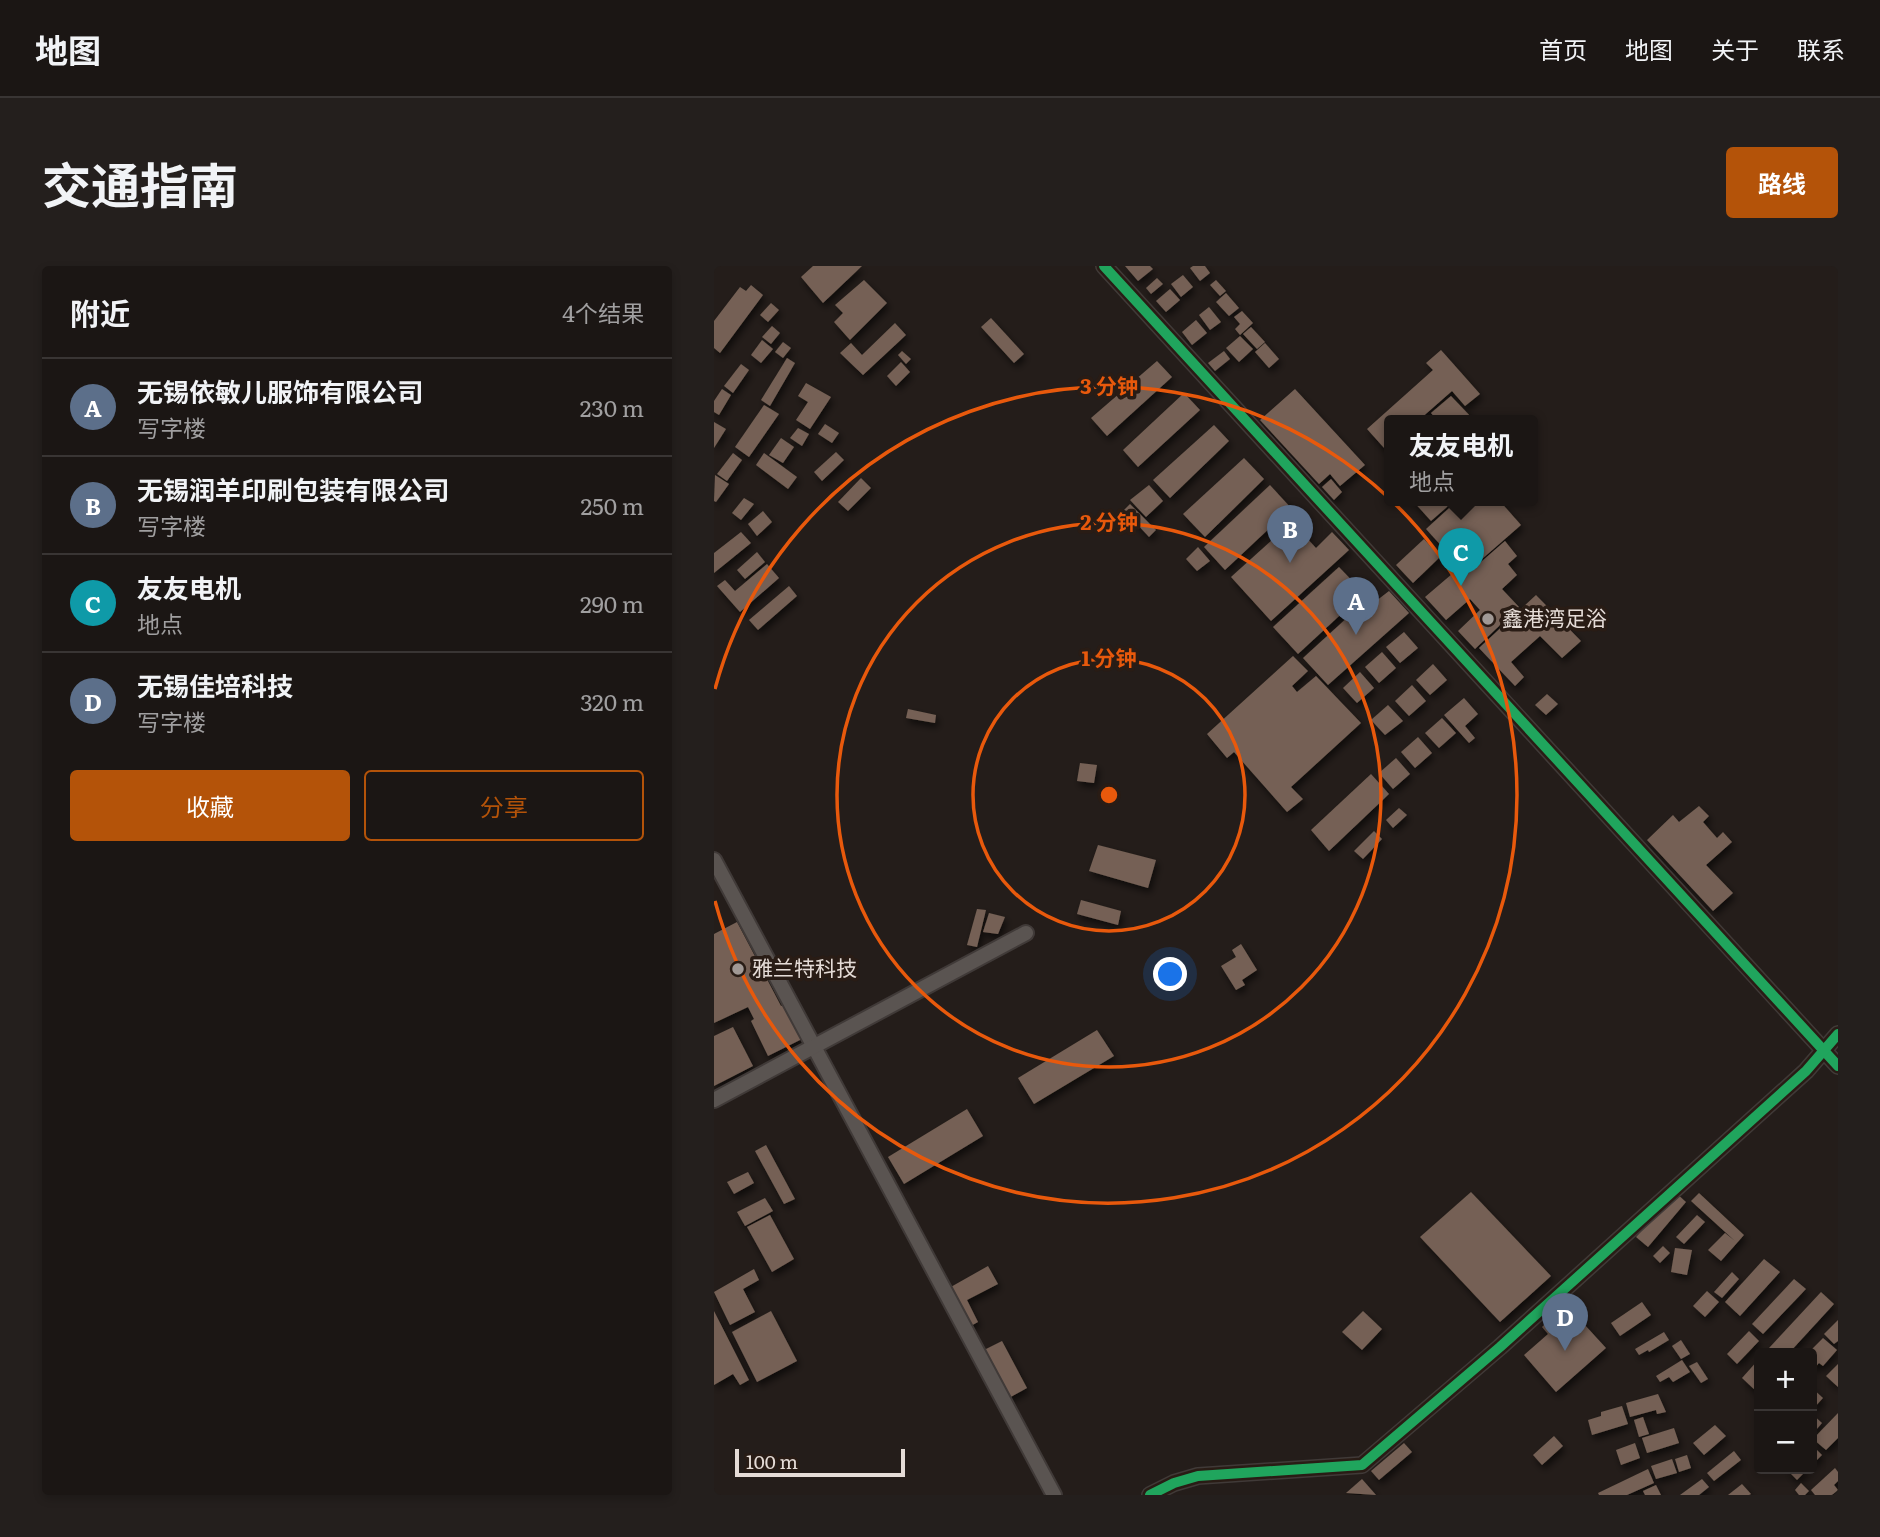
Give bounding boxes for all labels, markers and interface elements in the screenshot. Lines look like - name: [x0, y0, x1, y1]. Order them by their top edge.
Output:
- text: 地图: [35, 24, 101, 73]
- text: 首页: [1539, 31, 1587, 66]
- text: 地图: [1625, 31, 1673, 66]
- text: 关于: [1711, 31, 1759, 66]
- text: 联系: [1797, 31, 1845, 66]
- text: 交通指南: [42, 146, 238, 219]
- button: 路线: [1726, 147, 1838, 218]
- text: 附近: [70, 290, 130, 334]
- text: 4个结果: [562, 295, 644, 329]
- text: 3 分钟: [1080, 369, 1138, 400]
- text: 无锡依敏儿服饰有限公司: [137, 371, 423, 410]
- text: A: [84, 390, 102, 424]
- text: 230 m: [580, 390, 644, 424]
- text: 写字楼: [137, 410, 206, 444]
- popup: [1384, 415, 1538, 506]
- text: 友友电机: [1409, 424, 1513, 463]
- text: 地点: [1409, 463, 1455, 497]
- text: 无锡润羊印刷包装有限公司: [137, 469, 449, 508]
- text: B: [85, 488, 101, 522]
- text: 250 m: [580, 488, 644, 522]
- text: 2 分钟: [1080, 505, 1138, 536]
- pin: B: [1267, 505, 1313, 563]
- text: 写字楼: [137, 508, 206, 542]
- pin: C: [1438, 528, 1484, 586]
- text: 友友电机: [137, 567, 241, 606]
- pin: A: [1333, 577, 1379, 635]
- text: C: [85, 586, 101, 620]
- text: 290 m: [580, 586, 644, 620]
- place label: 鑫港湾足浴: [1502, 601, 1607, 632]
- text: 地点: [137, 606, 183, 640]
- marker: 鑫港湾足浴: [1480, 611, 1496, 627]
- text: 1 分钟: [1082, 641, 1136, 672]
- text: 无锡佳培科技: [137, 665, 293, 704]
- text: D: [84, 684, 102, 718]
- text: 320 m: [580, 684, 644, 718]
- text: 写字楼: [137, 704, 206, 738]
- button: 收藏: [70, 770, 350, 841]
- button: 分享: [364, 770, 644, 841]
- centre of rings: [1097, 783, 1121, 807]
- place label: 雅兰特科技: [752, 951, 857, 982]
- your location: [1153, 957, 1187, 991]
- marker: 雅兰特科技: [730, 961, 746, 977]
- pin: D: [1542, 1293, 1588, 1351]
- map controls: [1754, 1348, 1817, 1474]
- button: +: [1754, 1348, 1817, 1411]
- button: −: [1754, 1411, 1817, 1474]
- scale bar: [735, 1446, 905, 1478]
- text: 100 m: [746, 1447, 798, 1475]

